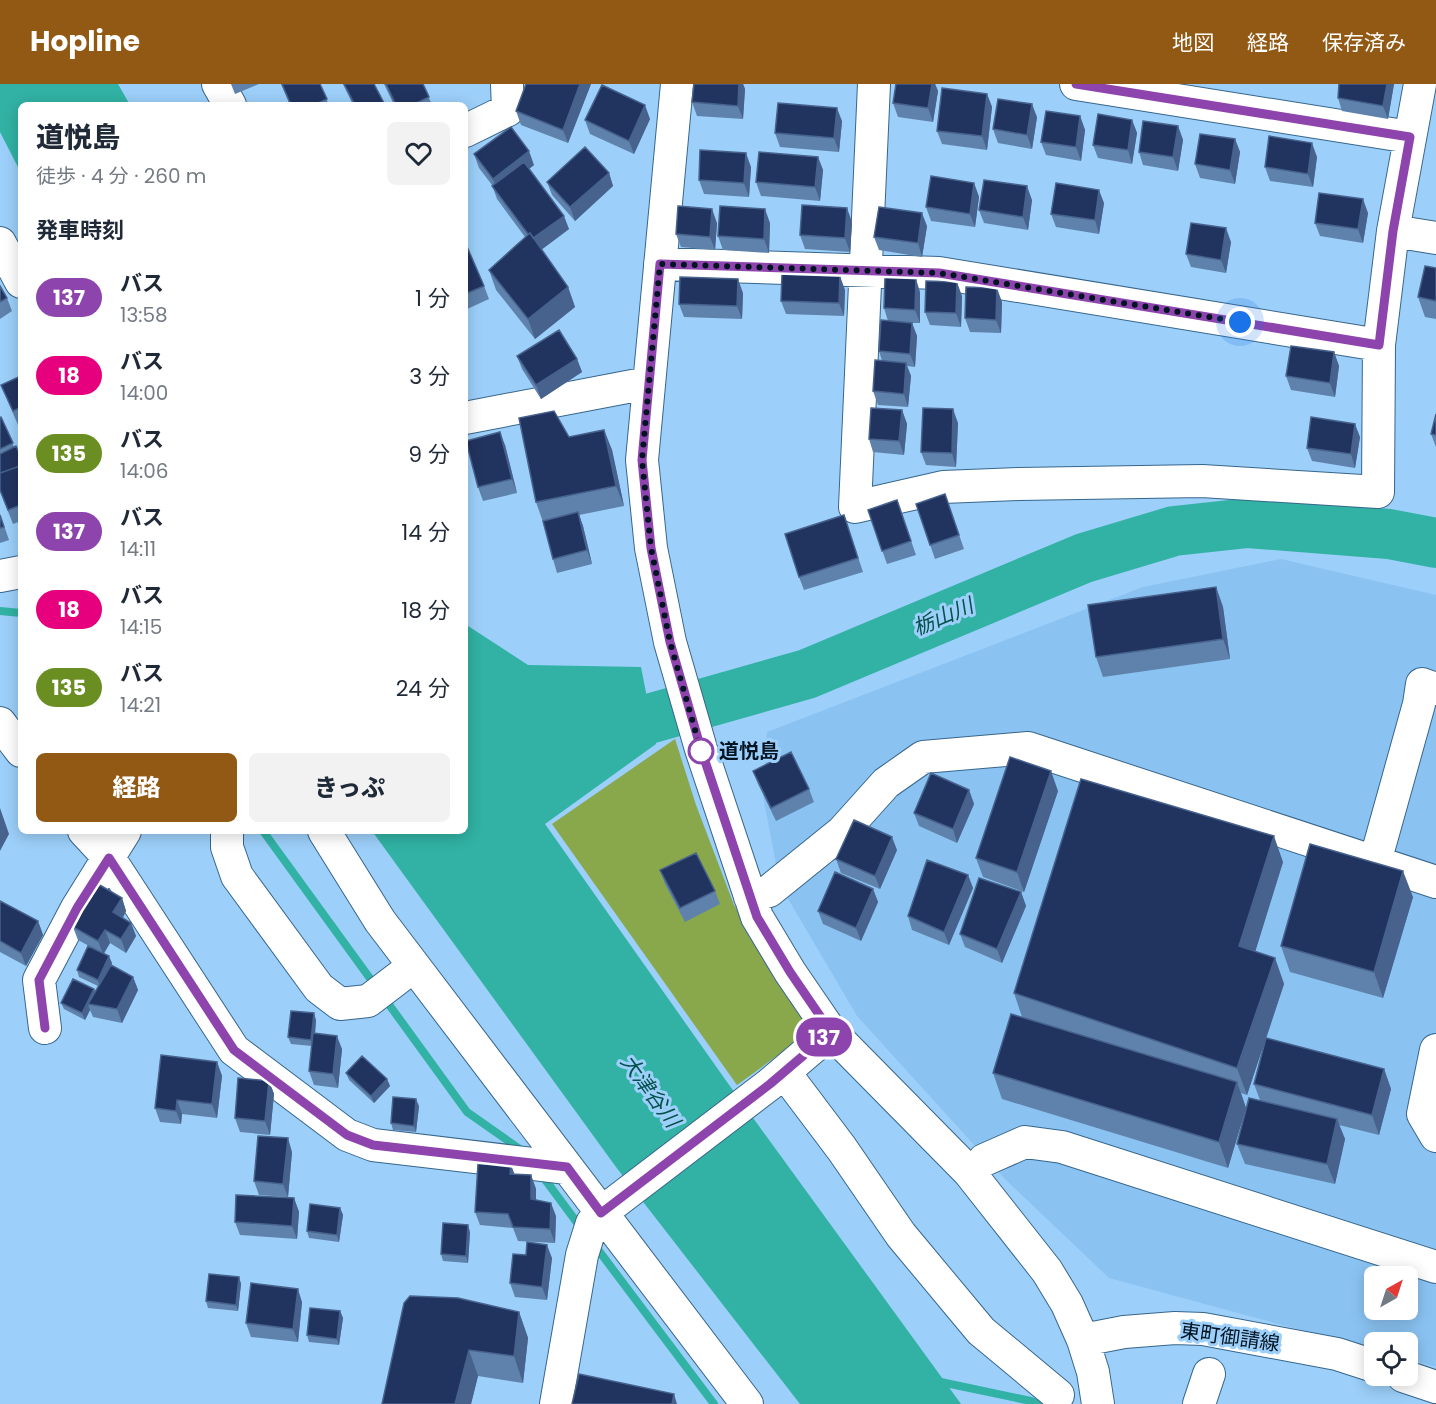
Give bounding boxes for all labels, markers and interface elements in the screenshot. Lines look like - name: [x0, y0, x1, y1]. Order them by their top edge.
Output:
- text: Hopline: [30, 22, 140, 61]
- text: 地図: [1172, 28, 1214, 57]
- text: 経路: [1247, 28, 1289, 57]
- text: 保存済み: [1322, 28, 1406, 57]
- text: 道悦島: [36, 118, 120, 157]
- button: heart: [387, 122, 450, 185]
- text: 徒歩 · 4 分 · 260 m: [36, 162, 206, 190]
- text: 発車時刻: [36, 215, 124, 246]
- text: バス: [120, 268, 164, 299]
- text: 137: [53, 283, 85, 312]
- text: 1 分: [415, 283, 450, 314]
- text: 13:58: [120, 301, 168, 329]
- your location: [1225, 307, 1255, 337]
- text: バス: [120, 346, 164, 377]
- text: 18: [58, 361, 80, 390]
- text: 3 分: [409, 361, 450, 392]
- text: 14:00: [120, 379, 168, 407]
- text: バス: [120, 424, 164, 455]
- text: 135: [52, 439, 86, 468]
- text: 9 分: [408, 439, 450, 470]
- text: 14:06: [120, 457, 169, 485]
- text: バス: [120, 502, 164, 533]
- text: 137: [53, 517, 85, 546]
- text: 14 分: [401, 517, 450, 548]
- text: 14:11: [120, 535, 156, 563]
- text: バス: [120, 580, 164, 611]
- water label: 栃山川: [908, 590, 979, 642]
- text: 18: [58, 595, 80, 624]
- text: 18 分: [401, 595, 450, 626]
- text: 14:15: [120, 613, 162, 641]
- text: バス: [120, 658, 164, 689]
- text: 135: [52, 673, 86, 702]
- text: 24 分: [396, 673, 450, 704]
- text: 14:21: [120, 691, 161, 719]
- place label: 道悦島: [719, 737, 779, 765]
- marker: 道悦島: [688, 738, 714, 764]
- button: 経路: [36, 753, 237, 822]
- button: きっぷ: [249, 753, 450, 822]
- line badge: 137: [790, 1018, 858, 1056]
- text: 137: [808, 1023, 840, 1052]
- water label: 大津谷川: [614, 1048, 688, 1135]
- north arrow: [1364, 1266, 1418, 1320]
- map controls: [1364, 1266, 1418, 1386]
- street label: 東町御請線: [1179, 1316, 1281, 1358]
- button: locate: [1364, 1332, 1418, 1386]

